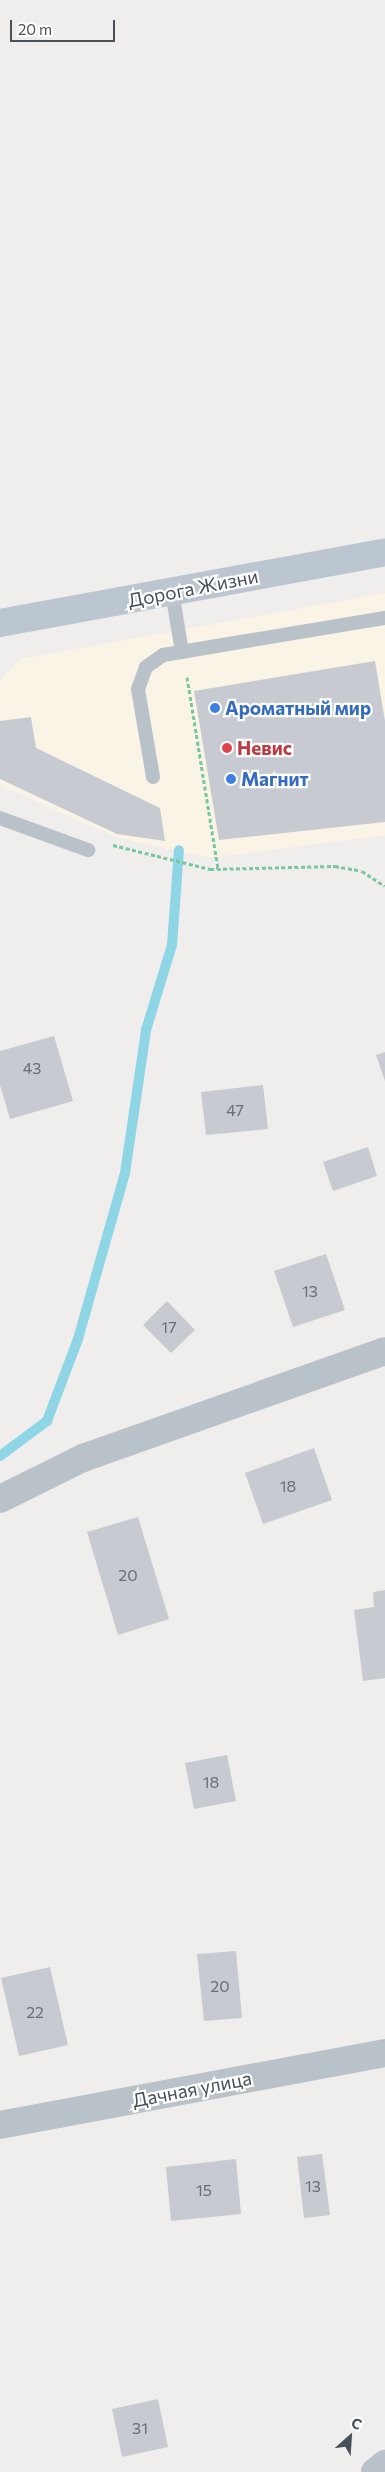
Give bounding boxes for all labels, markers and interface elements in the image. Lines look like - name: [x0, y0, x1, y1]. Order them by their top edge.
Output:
- scale bar: [12, 10, 118, 42]
- text: 20 m: [18, 20, 52, 38]
- street label: Дорога Жизни: [126, 564, 260, 612]
- place label: Ароматный мир: [225, 697, 371, 719]
- marker: Ароматный мир: [209, 702, 221, 714]
- place label: Невис: [237, 737, 292, 759]
- marker: Невис: [221, 742, 233, 754]
- place label: Магнит: [241, 768, 309, 790]
- marker: Магнит: [225, 773, 237, 785]
- house number: 43: [23, 1058, 41, 1078]
- house number: 47: [226, 1100, 244, 1120]
- house number: 13: [302, 1281, 318, 1301]
- house number: 17: [161, 1317, 177, 1337]
- house number: 18: [280, 1476, 296, 1496]
- house number: 20: [118, 1565, 138, 1585]
- house number: 18: [203, 1772, 219, 1792]
- house number: 20: [210, 1976, 230, 1996]
- house number: 22: [26, 2002, 44, 2022]
- street label: Дачная улица: [130, 2066, 254, 2112]
- house number: 13: [305, 2176, 321, 2196]
- house number: 15: [196, 2180, 212, 2200]
- north arrow: [325, 2412, 375, 2462]
- text: С: [349, 2413, 365, 2433]
- house number: 31: [132, 2418, 148, 2438]

